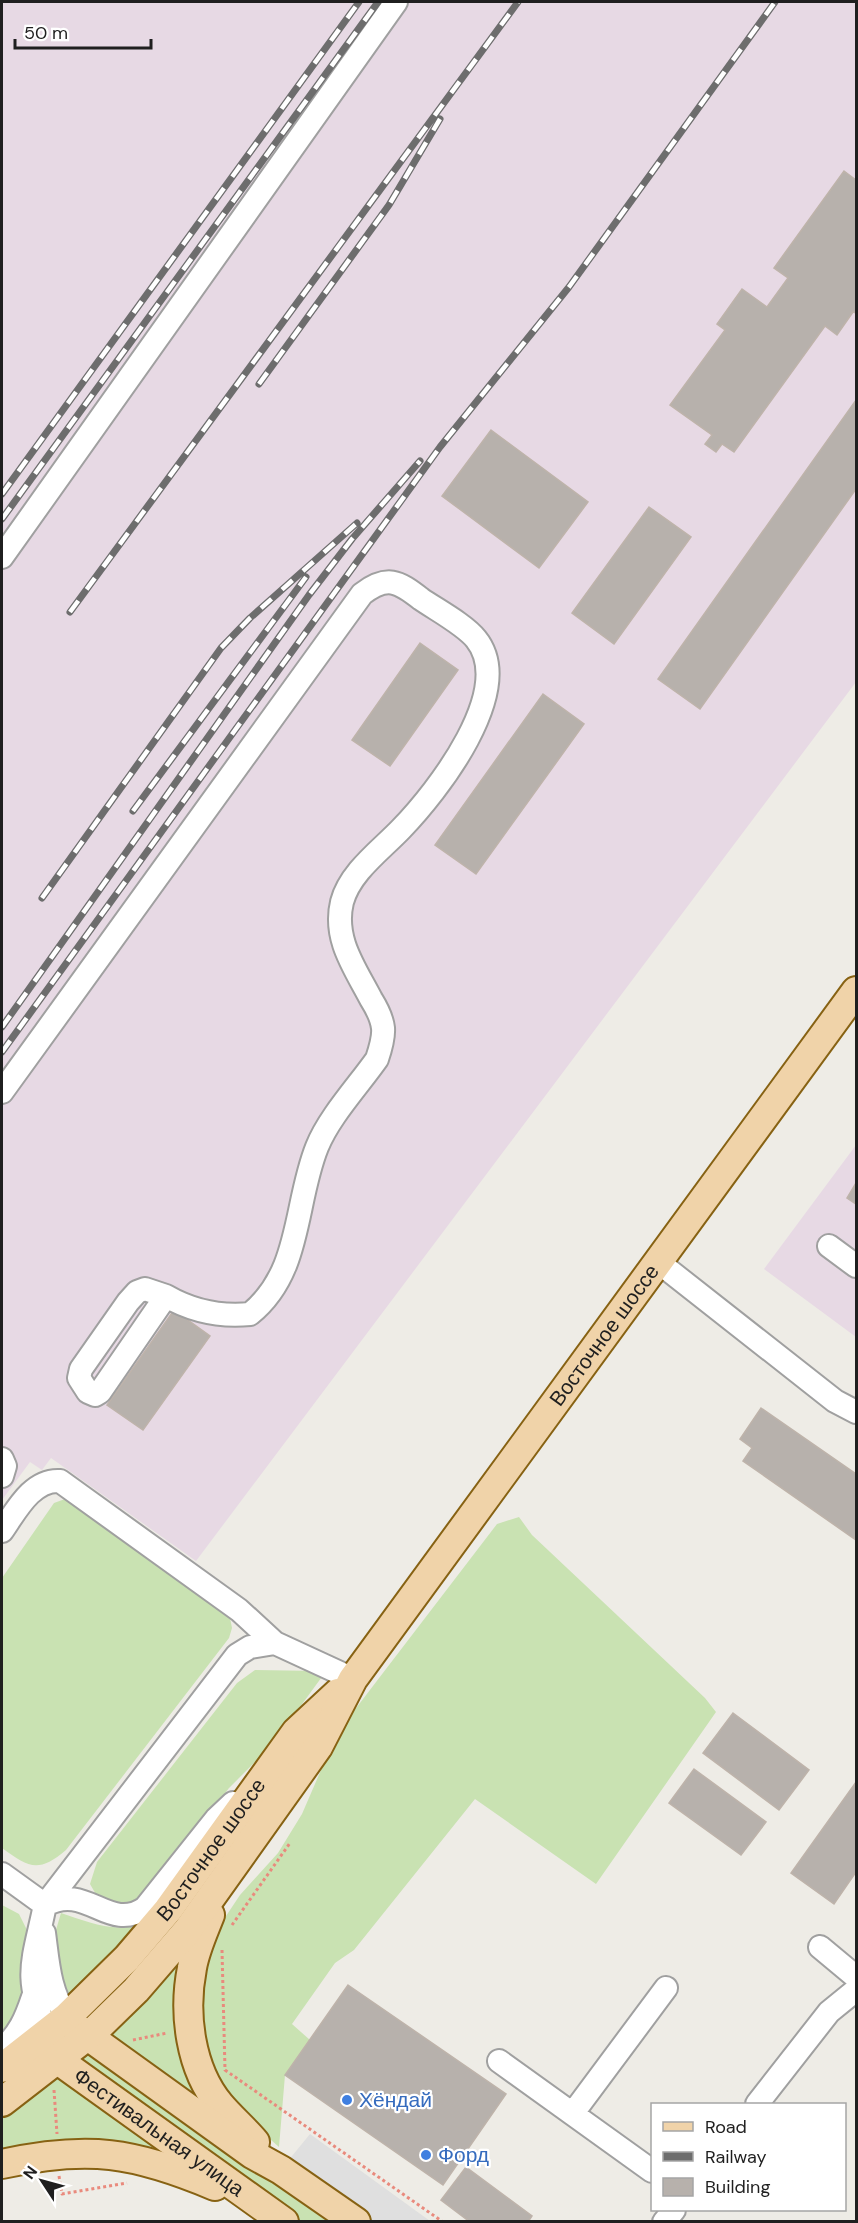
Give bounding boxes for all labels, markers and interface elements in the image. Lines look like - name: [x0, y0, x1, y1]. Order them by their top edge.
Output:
- scale bar: [15, 12, 152, 50]
- text: 50 m: [24, 21, 68, 45]
- street label: Восточное шоссе: [543, 1259, 666, 1412]
- street label: Восточное шоссе: [150, 1773, 272, 1927]
- street label: Фестивальная улица: [68, 2062, 250, 2203]
- place label: Хёндай: [359, 2086, 432, 2114]
- marker: Хёндай: [340, 2093, 354, 2107]
- legend: [651, 2103, 846, 2211]
- text: Road: [705, 2115, 747, 2139]
- place label: Форд: [438, 2141, 489, 2169]
- text: Railway: [705, 2145, 767, 2169]
- marker: Форд: [419, 2148, 433, 2162]
- north arrow: [12, 2151, 72, 2211]
- text: N: [18, 2162, 42, 2183]
- text: Building: [705, 2175, 770, 2199]

